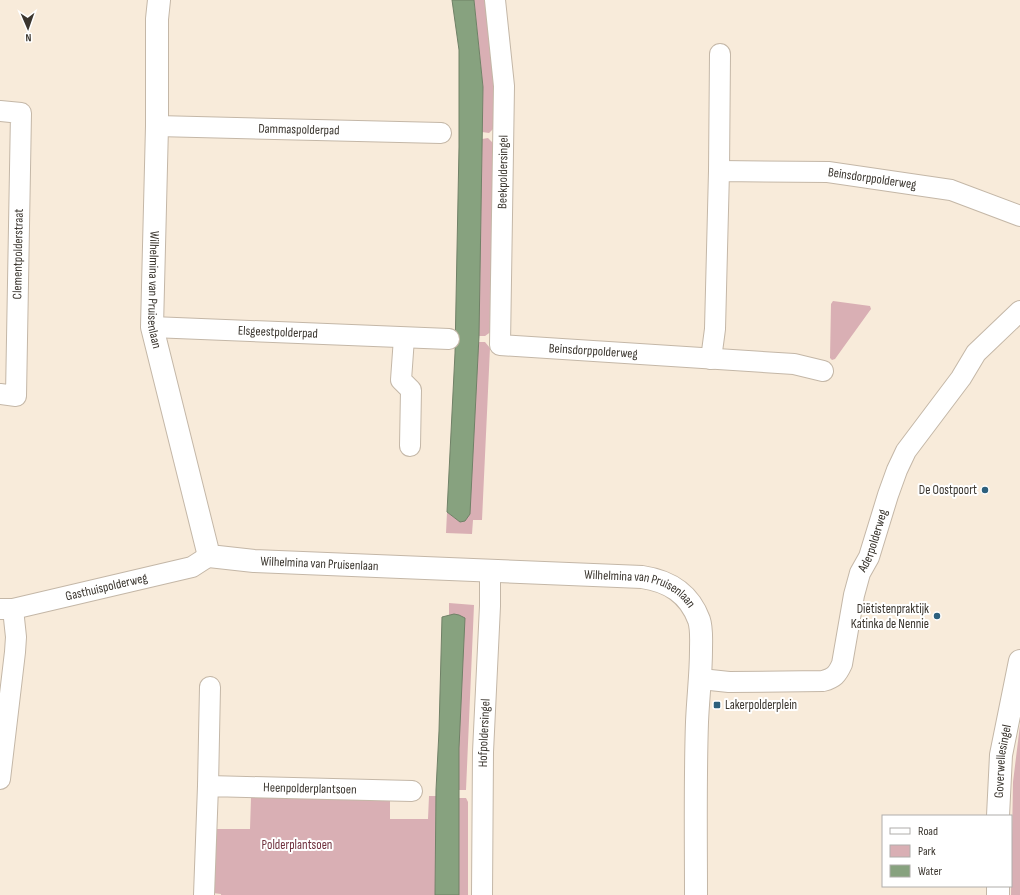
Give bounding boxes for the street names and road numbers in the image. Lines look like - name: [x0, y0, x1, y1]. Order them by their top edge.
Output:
- street label: Dammaspolderpad: [258, 121, 340, 138]
- street label: Beekpoldersingel: [494, 135, 512, 209]
- street label: Beinsdorppolderweg: [827, 164, 917, 193]
- street label: Clementpolderstraat: [9, 209, 27, 299]
- street label: Wilhelmina van Pruisenlaan: [144, 231, 165, 350]
- street label: Elsgeestpolderpad: [238, 322, 318, 342]
- street label: Beinsdorppolderweg: [548, 340, 638, 362]
- street label: Aderpolderweg: [854, 507, 891, 576]
- street label: Wilhelmina van Pruisenlaan: [260, 553, 379, 574]
- street label: Wilhelmina van Pruisenlaan: [584, 567, 699, 611]
- street label: Gasthuispolderweg: [64, 570, 149, 604]
- street label: Hofpoldersingel: [475, 698, 494, 767]
- street label: Goverwellesingel: [991, 723, 1015, 798]
- street label: Heenpolderplantsoen: [263, 779, 357, 798]

